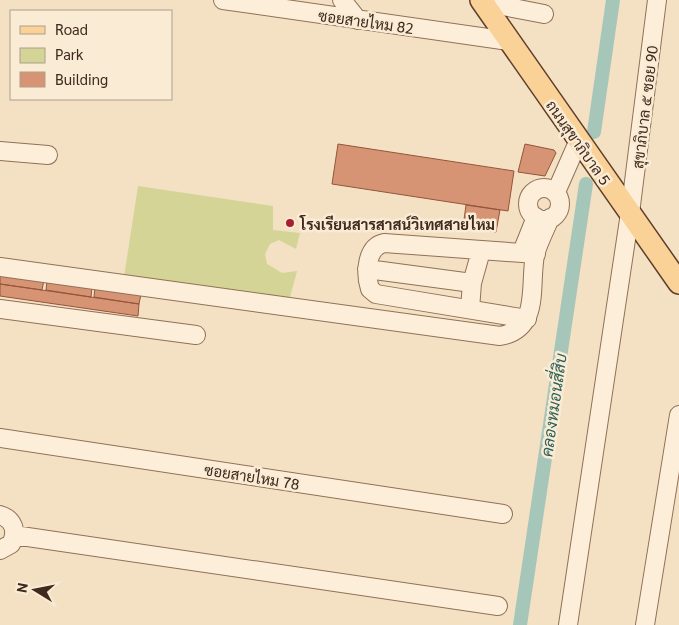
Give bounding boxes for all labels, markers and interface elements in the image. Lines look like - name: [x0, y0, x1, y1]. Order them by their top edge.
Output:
- street label: ซอยสายไหม 82: [317, 5, 415, 37]
- legend: [10, 10, 172, 100]
- text: Road: [55, 19, 88, 38]
- text: Park: [55, 44, 84, 63]
- street label: สุขาภิบาล ๕ ซอย 90: [627, 44, 664, 170]
- text: Building: [55, 69, 108, 88]
- street label: ถนนสุขาภิบาล 5: [540, 96, 615, 190]
- place label: โรงเรียนสารสาสน์วิเทศสายไหม: [299, 214, 495, 233]
- marker: โรงเรียนสารสาสน์วิเทศสายไหม: [284, 217, 296, 229]
- water label: คลองหมอนสี่สิบ: [532, 351, 571, 458]
- street label: ซอยสายไหม 78: [203, 459, 301, 493]
- north arrow: [10, 565, 60, 615]
- text: N: [11, 581, 31, 594]

